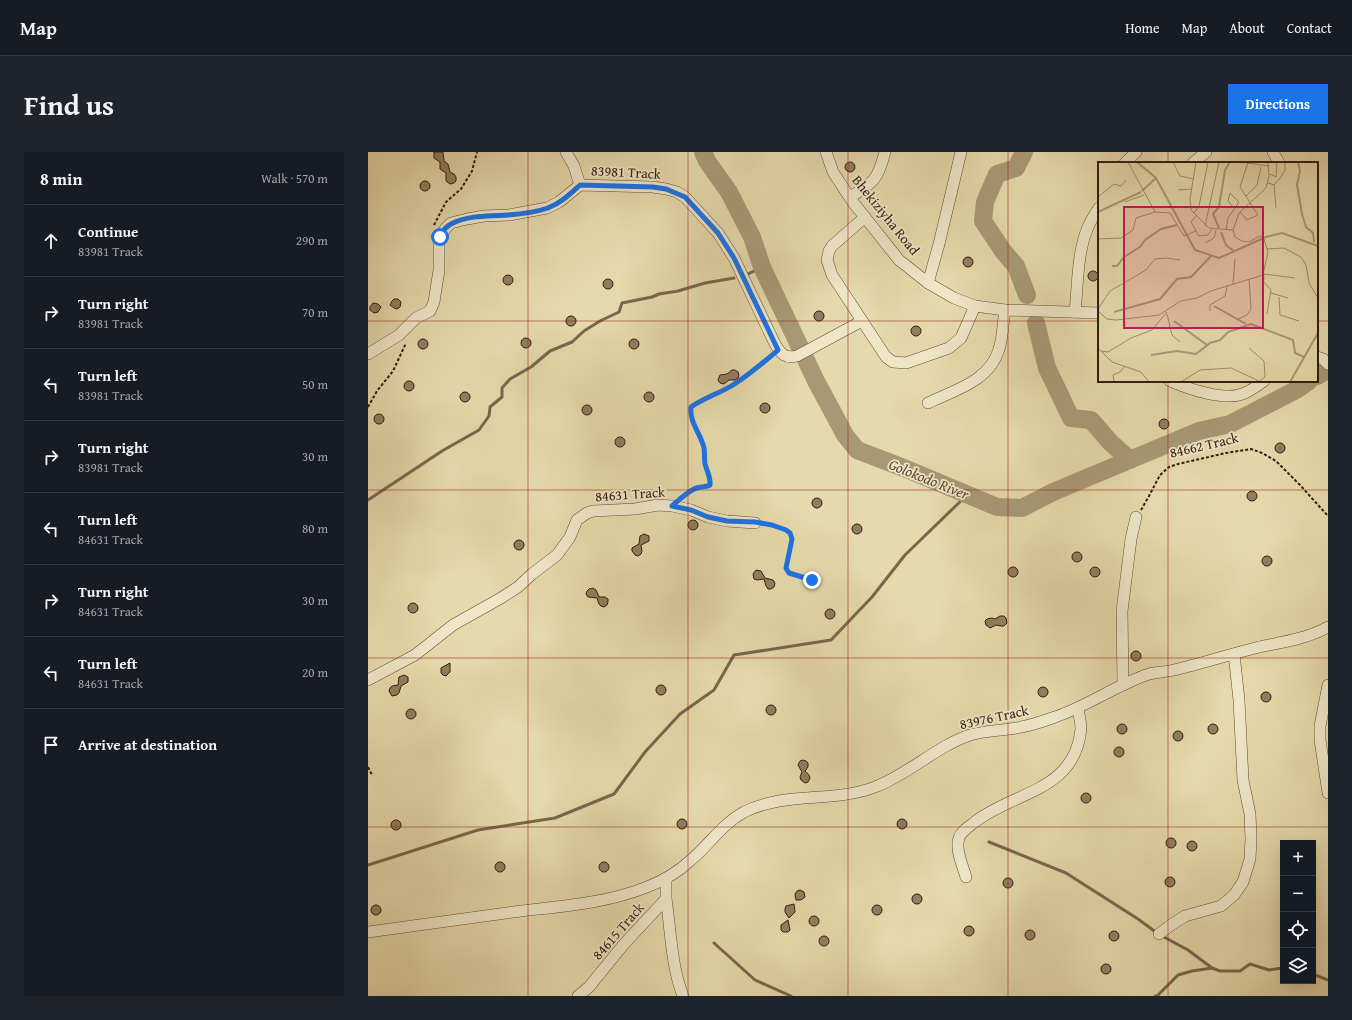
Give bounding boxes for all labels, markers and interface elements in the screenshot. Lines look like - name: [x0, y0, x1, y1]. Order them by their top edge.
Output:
- text: Map: [20, 14, 57, 42]
- text: Home: [1125, 18, 1160, 38]
- text: Map: [1182, 18, 1207, 38]
- text: About: [1229, 18, 1265, 38]
- text: Contact: [1287, 18, 1332, 38]
- text: Find us: [24, 84, 114, 125]
- button: Directions: [1228, 84, 1328, 124]
- street label: 83981 Track: [591, 160, 662, 184]
- inset map: [1098, 162, 1318, 382]
- text: 8 min: [40, 166, 82, 191]
- text: Walk · 570 m: [261, 169, 328, 188]
- street label: Bhekiziyha Road: [848, 171, 925, 260]
- text: Continue: [78, 221, 139, 242]
- route start: [431, 228, 449, 246]
- icon: ahead: [40, 230, 62, 252]
- text: 290 m: [296, 231, 328, 250]
- text: 83981 Track: [78, 242, 143, 261]
- text: Turn right: [78, 293, 149, 314]
- icon: right: [40, 302, 62, 324]
- text: 70 m: [302, 303, 328, 322]
- text: 83981 Track: [78, 314, 143, 333]
- text: Turn left: [78, 365, 137, 386]
- icon: left: [40, 374, 62, 396]
- text: 50 m: [302, 375, 328, 394]
- text: 83981 Track: [78, 386, 143, 405]
- street label: 84662 Track: [1168, 427, 1241, 463]
- text: Turn right: [78, 437, 149, 458]
- icon: right: [40, 446, 62, 468]
- text: 30 m: [302, 447, 328, 466]
- water label: Golokodo River: [886, 453, 973, 505]
- text: 83981 Track: [78, 458, 143, 477]
- street label: 84631 Track: [594, 482, 666, 506]
- text: Turn left: [78, 509, 137, 530]
- icon: left: [40, 518, 62, 540]
- text: 80 m: [302, 519, 328, 538]
- text: 84631 Track: [78, 530, 143, 549]
- route end: [803, 571, 821, 589]
- text: Turn right: [78, 581, 149, 602]
- icon: right: [40, 590, 62, 612]
- text: 30 m: [302, 591, 328, 610]
- text: 84631 Track: [78, 602, 143, 621]
- text: Turn left: [78, 653, 137, 674]
- icon: left: [40, 662, 62, 684]
- text: 20 m: [302, 663, 328, 682]
- text: 84631 Track: [78, 674, 143, 693]
- street label: 83976 Track: [958, 700, 1031, 734]
- icon: arrive: [40, 734, 62, 756]
- text: Arrive at destination: [78, 734, 217, 755]
- map controls: [1280, 840, 1316, 984]
- button: +: [1280, 840, 1316, 876]
- button: −: [1280, 876, 1316, 912]
- street label: 84615 Track: [587, 897, 649, 964]
- button: locate: [1280, 912, 1316, 948]
- button: layers: [1280, 948, 1316, 984]

